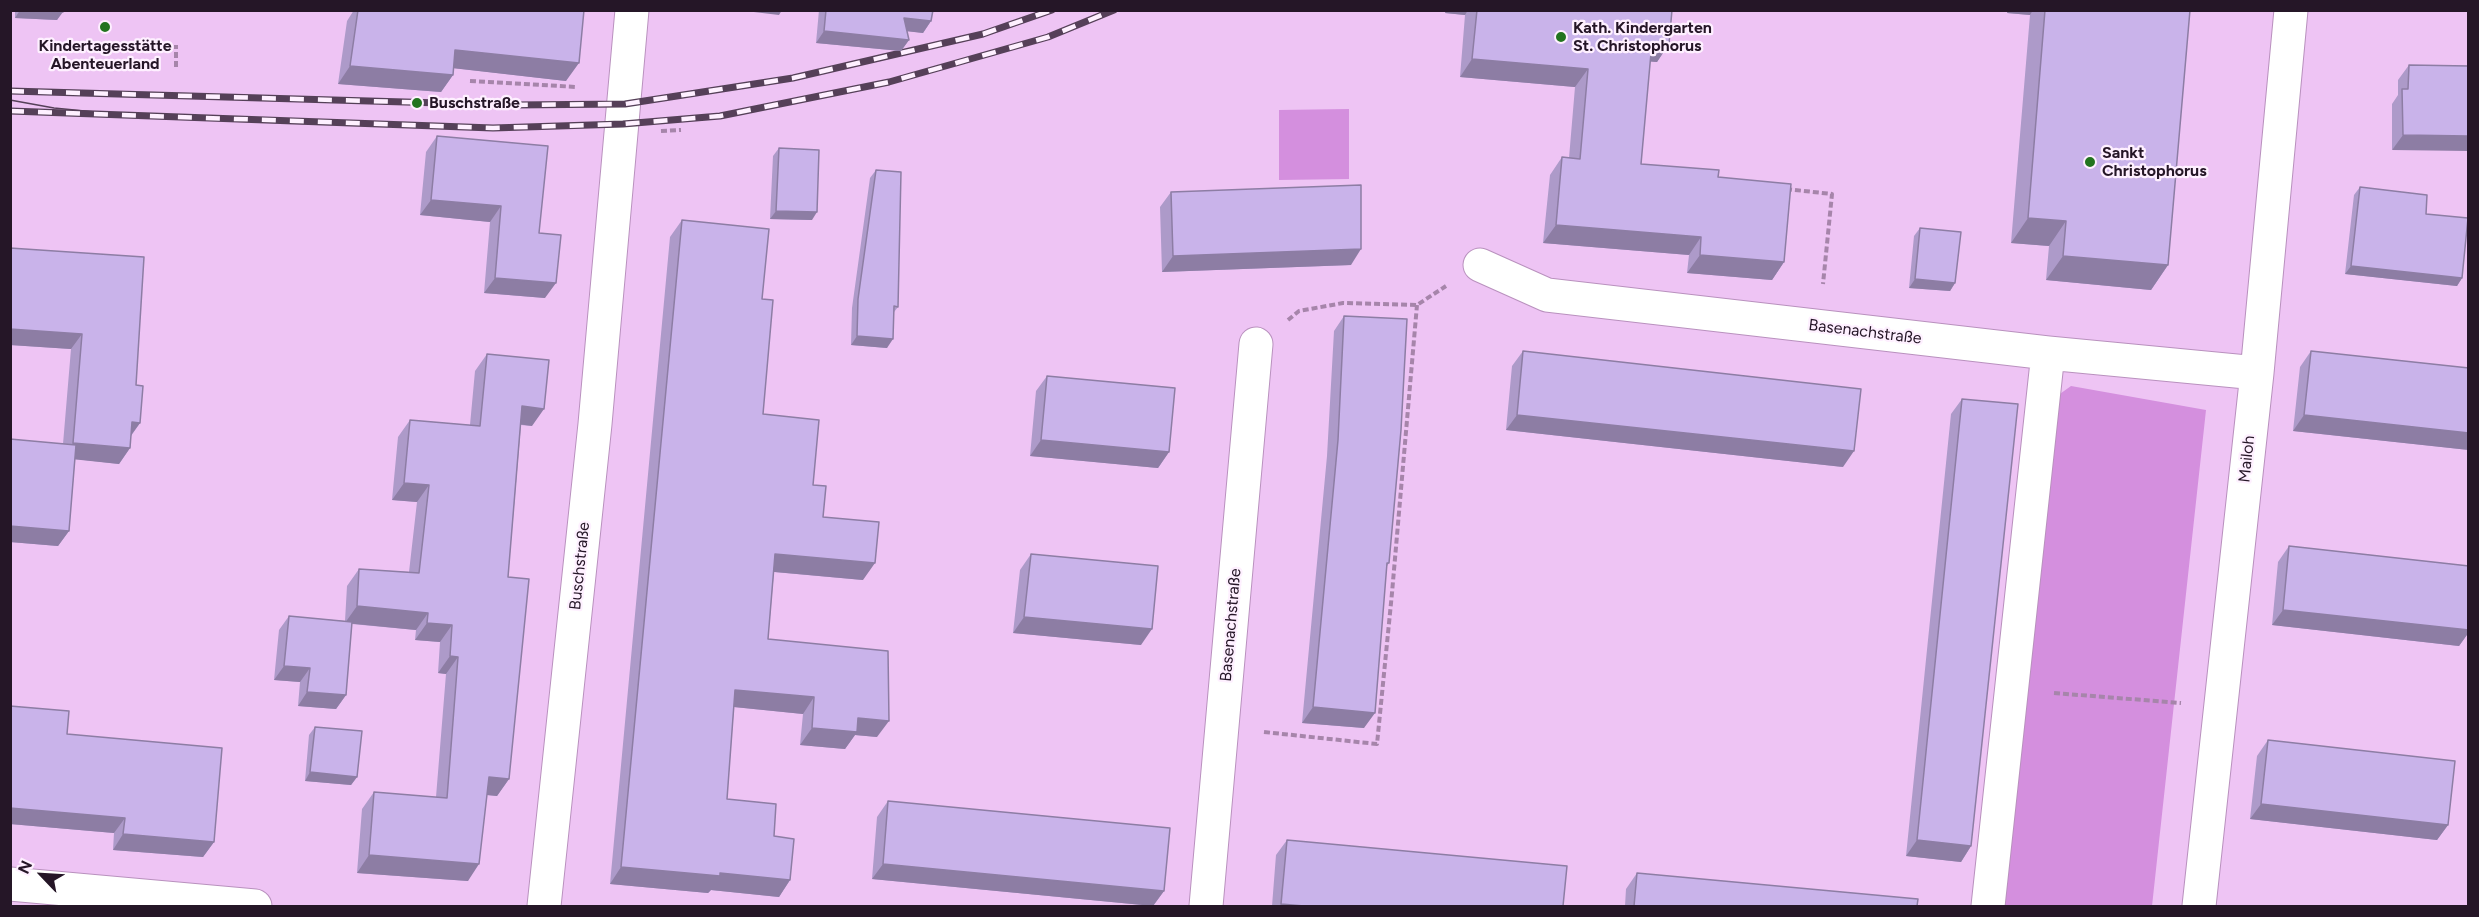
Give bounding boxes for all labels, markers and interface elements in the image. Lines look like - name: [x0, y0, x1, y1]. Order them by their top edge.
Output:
- place label: Kath. Kindergarten St. Christophorus: [1573, 18, 1712, 56]
- marker: Kindertagesstätte Abenteuerland: [98, 20, 112, 34]
- marker: Kath. Kindergarten St. Christophorus: [1554, 30, 1568, 44]
- place label: Kindertagesstätte Abenteuerland: [38, 36, 172, 74]
- place label: Buschstraße: [429, 93, 520, 113]
- marker: Buschstraße: [410, 96, 424, 110]
- place label: Sankt Christophorus: [2102, 143, 2207, 181]
- marker: Sankt Christophorus: [2083, 155, 2097, 169]
- street label: Basenachstraße: [1807, 316, 1923, 348]
- street label: Mailoh: [2235, 435, 2259, 483]
- street label: Buschstraße: [566, 521, 594, 611]
- street label: Basenachstraße: [1216, 568, 1246, 682]
- north arrow: [12, 845, 72, 905]
- text: N: [14, 858, 36, 877]

